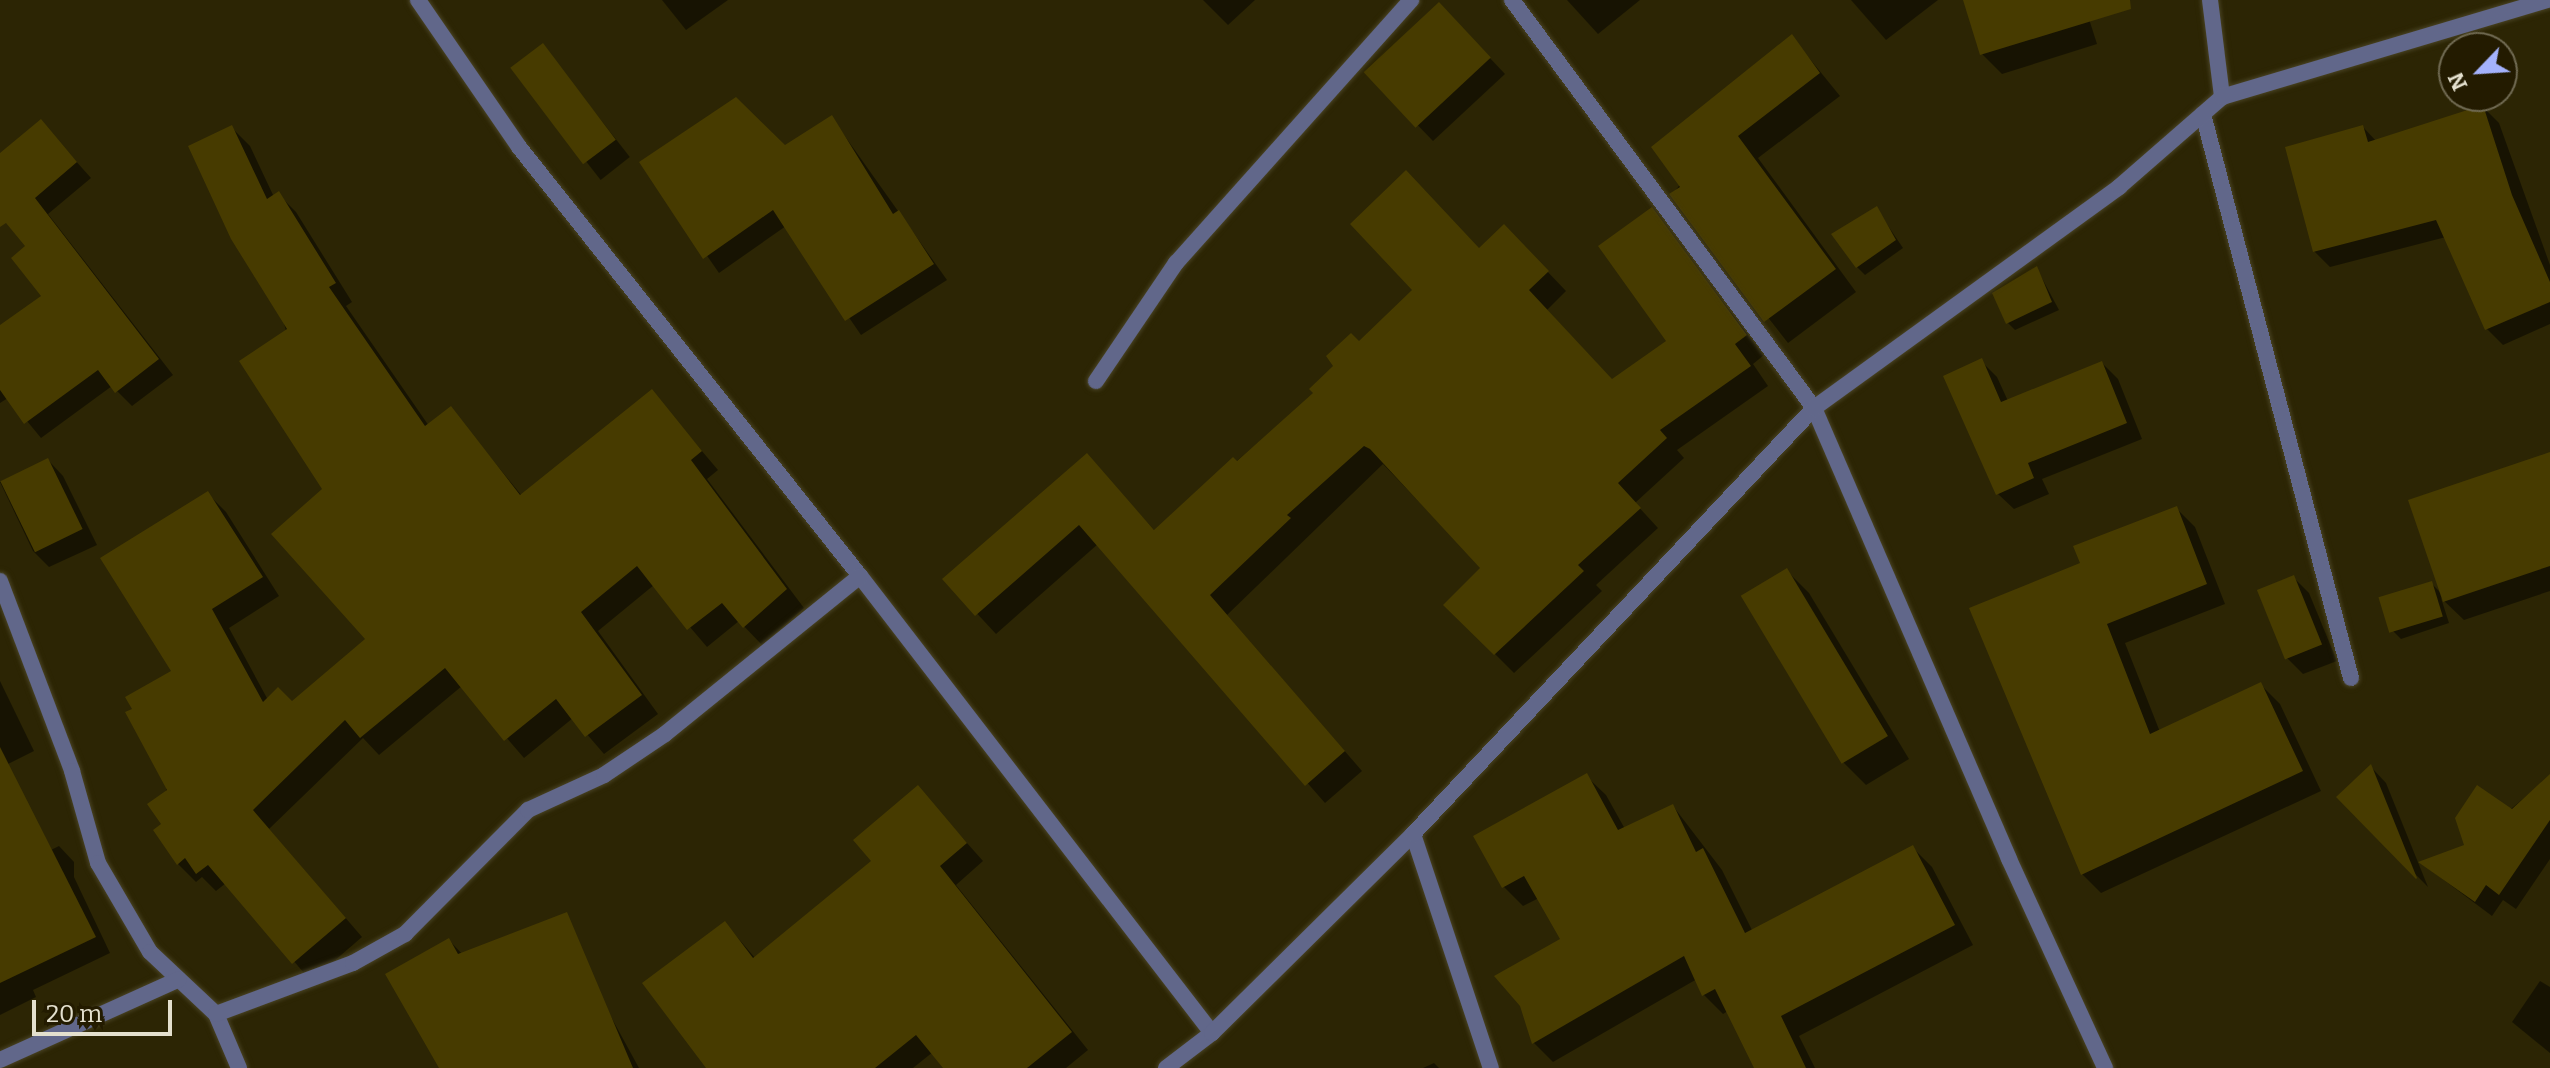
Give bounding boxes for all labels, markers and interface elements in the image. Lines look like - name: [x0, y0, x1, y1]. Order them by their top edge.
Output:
- north arrow: [2438, 32, 2518, 112]
- text: N: [2442, 68, 2473, 95]
- scale bar: [36, 984, 176, 1034]
- text: 20 m: [46, 1000, 102, 1028]

